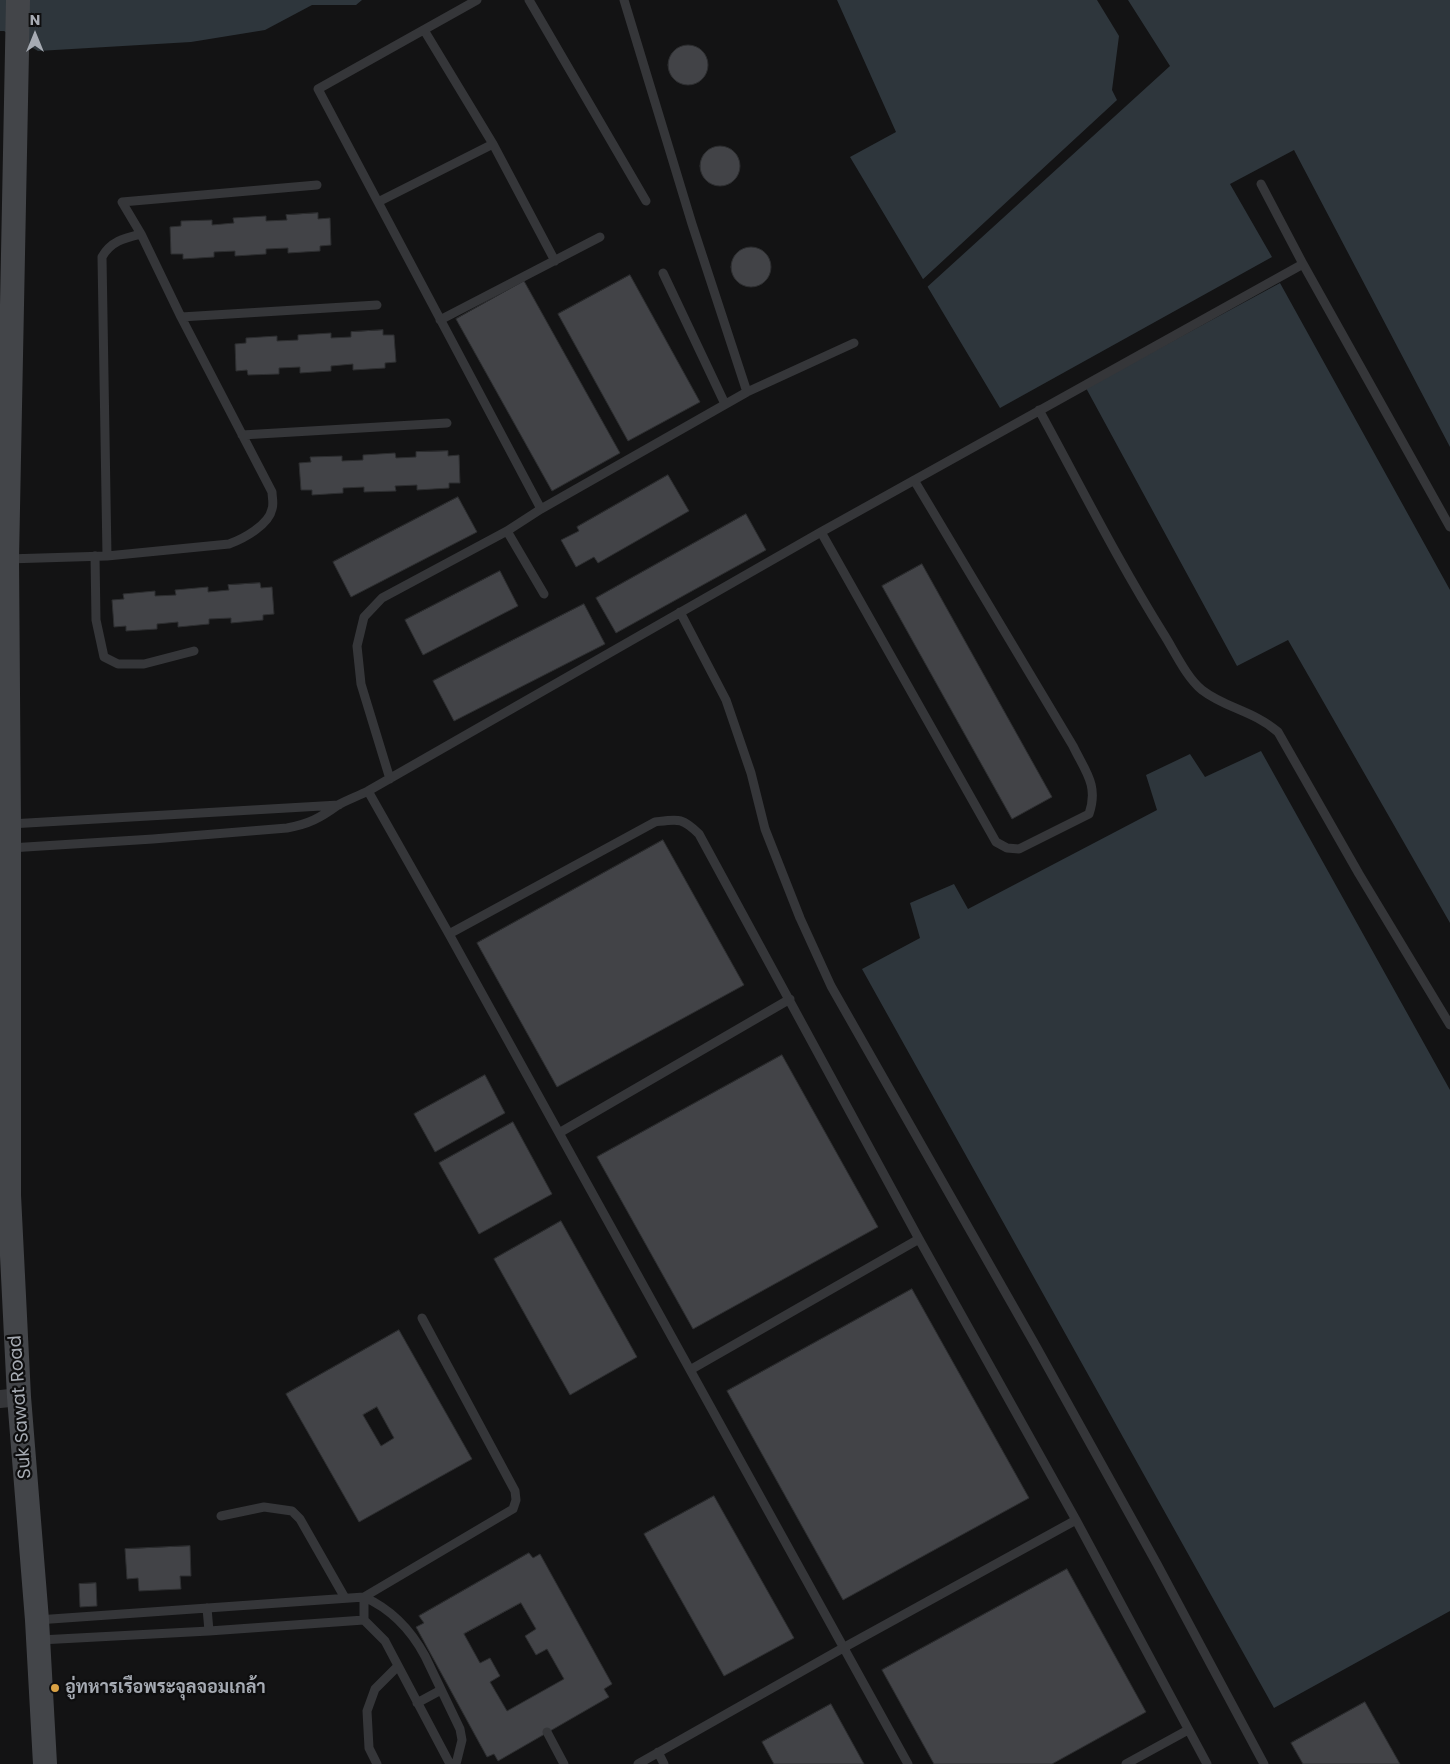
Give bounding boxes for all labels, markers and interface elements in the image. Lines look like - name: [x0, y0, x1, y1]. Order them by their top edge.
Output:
- north arrow: [10, 10, 60, 60]
- text: N: [30, 10, 40, 30]
- street label: Suk Sawat Road: [5, 1334, 37, 1480]
- place label: อู่ทหารเรือพระจุลจอมเกล้า: [65, 1677, 266, 1699]
- marker: อู่ทหารเรือพระจุลจอมเกล้า: [49, 1682, 61, 1694]

